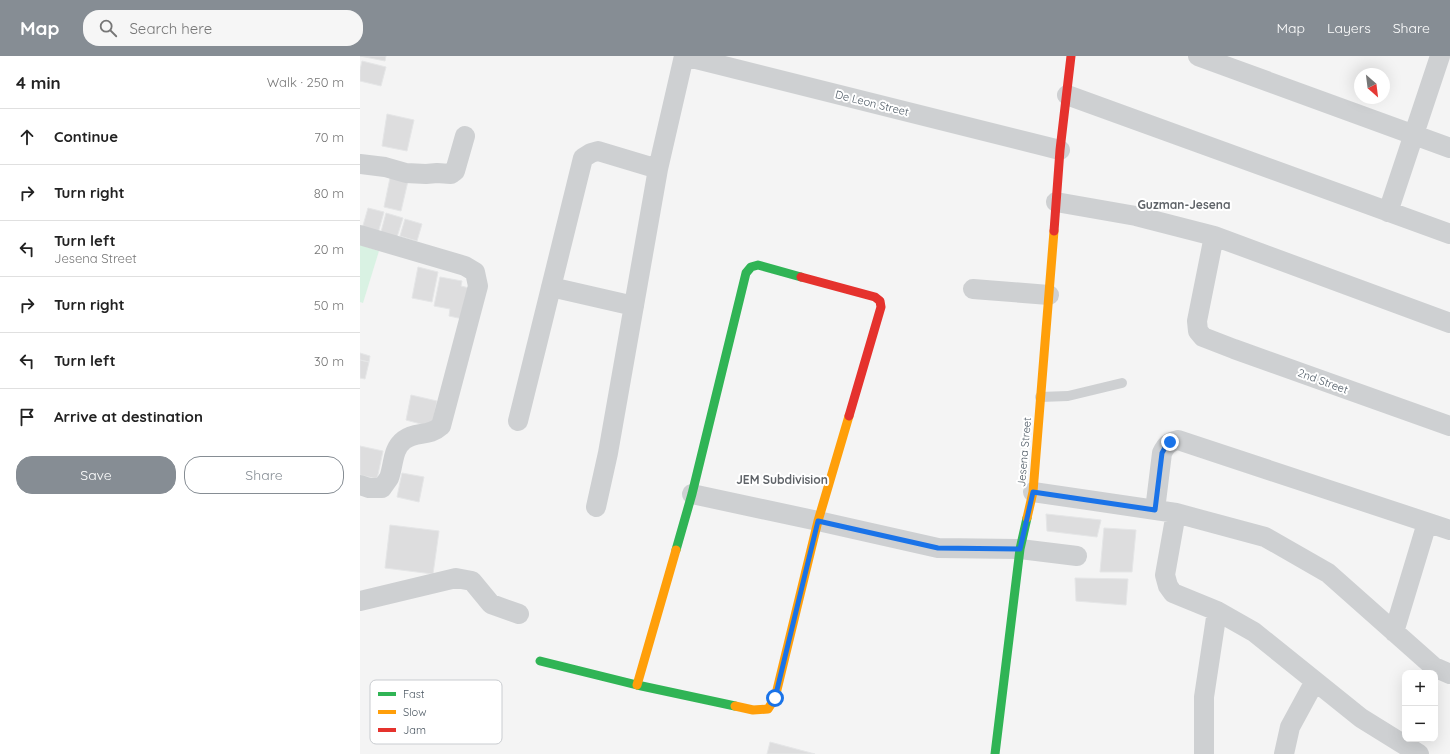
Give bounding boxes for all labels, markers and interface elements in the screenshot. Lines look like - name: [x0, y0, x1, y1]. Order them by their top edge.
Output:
- search box: [83, 10, 363, 46]
- text: Map: [20, 16, 59, 40]
- icon: search: [97, 17, 119, 39]
- text: Search here: [129, 19, 212, 38]
- text: Map: [1276, 19, 1305, 37]
- text: Layers: [1327, 19, 1371, 37]
- text: Share: [1393, 19, 1430, 37]
- north arrow: [1354, 68, 1390, 104]
- text: 4 min: [16, 72, 61, 93]
- text: Walk · 250 m: [267, 74, 344, 90]
- street label: De Leon Street: [834, 87, 911, 119]
- icon: ahead: [16, 126, 38, 148]
- text: Continue: [54, 127, 118, 146]
- text: 70 m: [314, 129, 344, 145]
- icon: right: [16, 182, 38, 204]
- text: Turn right: [54, 183, 125, 202]
- text: 80 m: [314, 185, 344, 201]
- district label: Guzman-Jesena: [1138, 197, 1230, 212]
- text: Turn left: [54, 231, 116, 250]
- icon: left: [16, 238, 38, 260]
- text: 20 m: [314, 241, 344, 257]
- text: Jesena Street: [54, 250, 137, 266]
- icon: right: [16, 294, 38, 316]
- text: Turn right: [54, 295, 125, 314]
- text: 50 m: [314, 297, 344, 313]
- icon: left: [16, 350, 38, 372]
- text: Turn left: [54, 351, 116, 370]
- text: 30 m: [314, 353, 344, 369]
- street label: 2nd Street: [1296, 365, 1350, 397]
- icon: arrive: [16, 406, 38, 428]
- text: Arrive at destination: [54, 407, 203, 426]
- street label: Jesena Street: [1014, 416, 1034, 487]
- route end: [1161, 433, 1179, 451]
- button: Save: [16, 456, 176, 494]
- button: Share: [184, 456, 344, 494]
- district label: JEM Subdivision: [736, 472, 828, 487]
- map controls: [1402, 670, 1438, 742]
- button: +: [1402, 670, 1438, 706]
- legend: [370, 680, 502, 744]
- text: Fast: [403, 687, 425, 701]
- route start: [766, 689, 784, 707]
- text: Slow: [403, 705, 427, 719]
- button: −: [1402, 706, 1438, 742]
- text: Jam: [403, 723, 426, 737]

